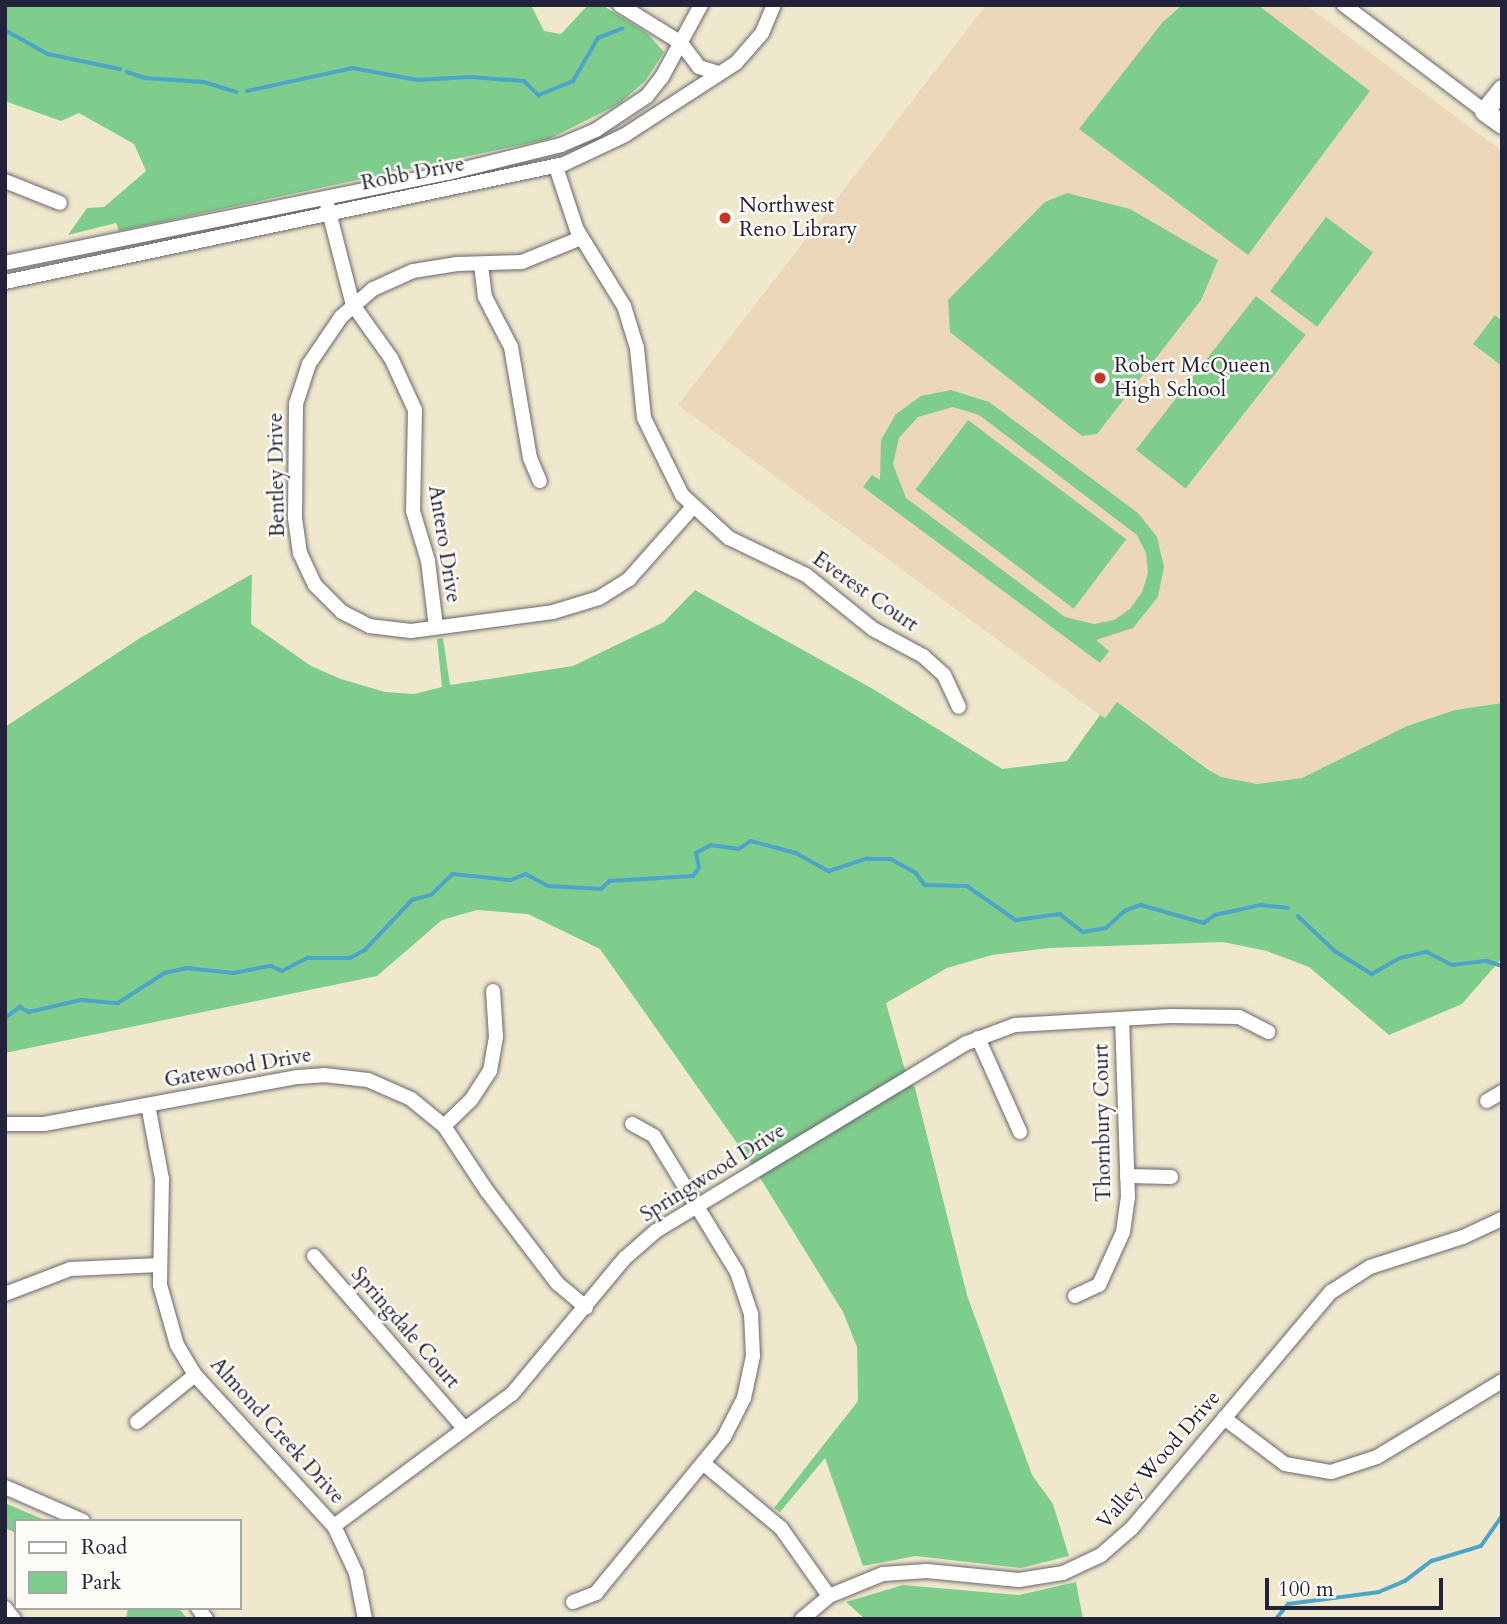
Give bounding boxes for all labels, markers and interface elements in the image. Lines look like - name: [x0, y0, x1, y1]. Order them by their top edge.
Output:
- street label: Robb Drive: [359, 152, 467, 196]
- place label: Northwest Reno Library: [739, 193, 857, 243]
- marker: Northwest Reno Library: [717, 210, 733, 226]
- place label: Robert McQueen High School: [1114, 353, 1271, 403]
- marker: Robert McQueen High School: [1092, 370, 1108, 386]
- street label: Bentley Drive: [263, 412, 291, 538]
- street label: Antero Drive: [422, 484, 466, 604]
- street label: Everest Court: [807, 546, 923, 638]
- street label: Gatewood Drive: [162, 1043, 314, 1093]
- street label: Thornbury Court: [1089, 1044, 1117, 1202]
- street label: Springwood Drive: [636, 1118, 790, 1228]
- street label: Springdale Court: [345, 1262, 465, 1394]
- street label: Almond Creek Drive: [205, 1352, 349, 1510]
- street label: Valley Wood Drive: [1092, 1386, 1226, 1534]
- legend: [14, 1519, 242, 1610]
- text: Road: [81, 1533, 127, 1562]
- scale bar: [1269, 1564, 1448, 1608]
- text: Park: [81, 1568, 121, 1597]
- text: 100 m: [1278, 1575, 1334, 1604]

